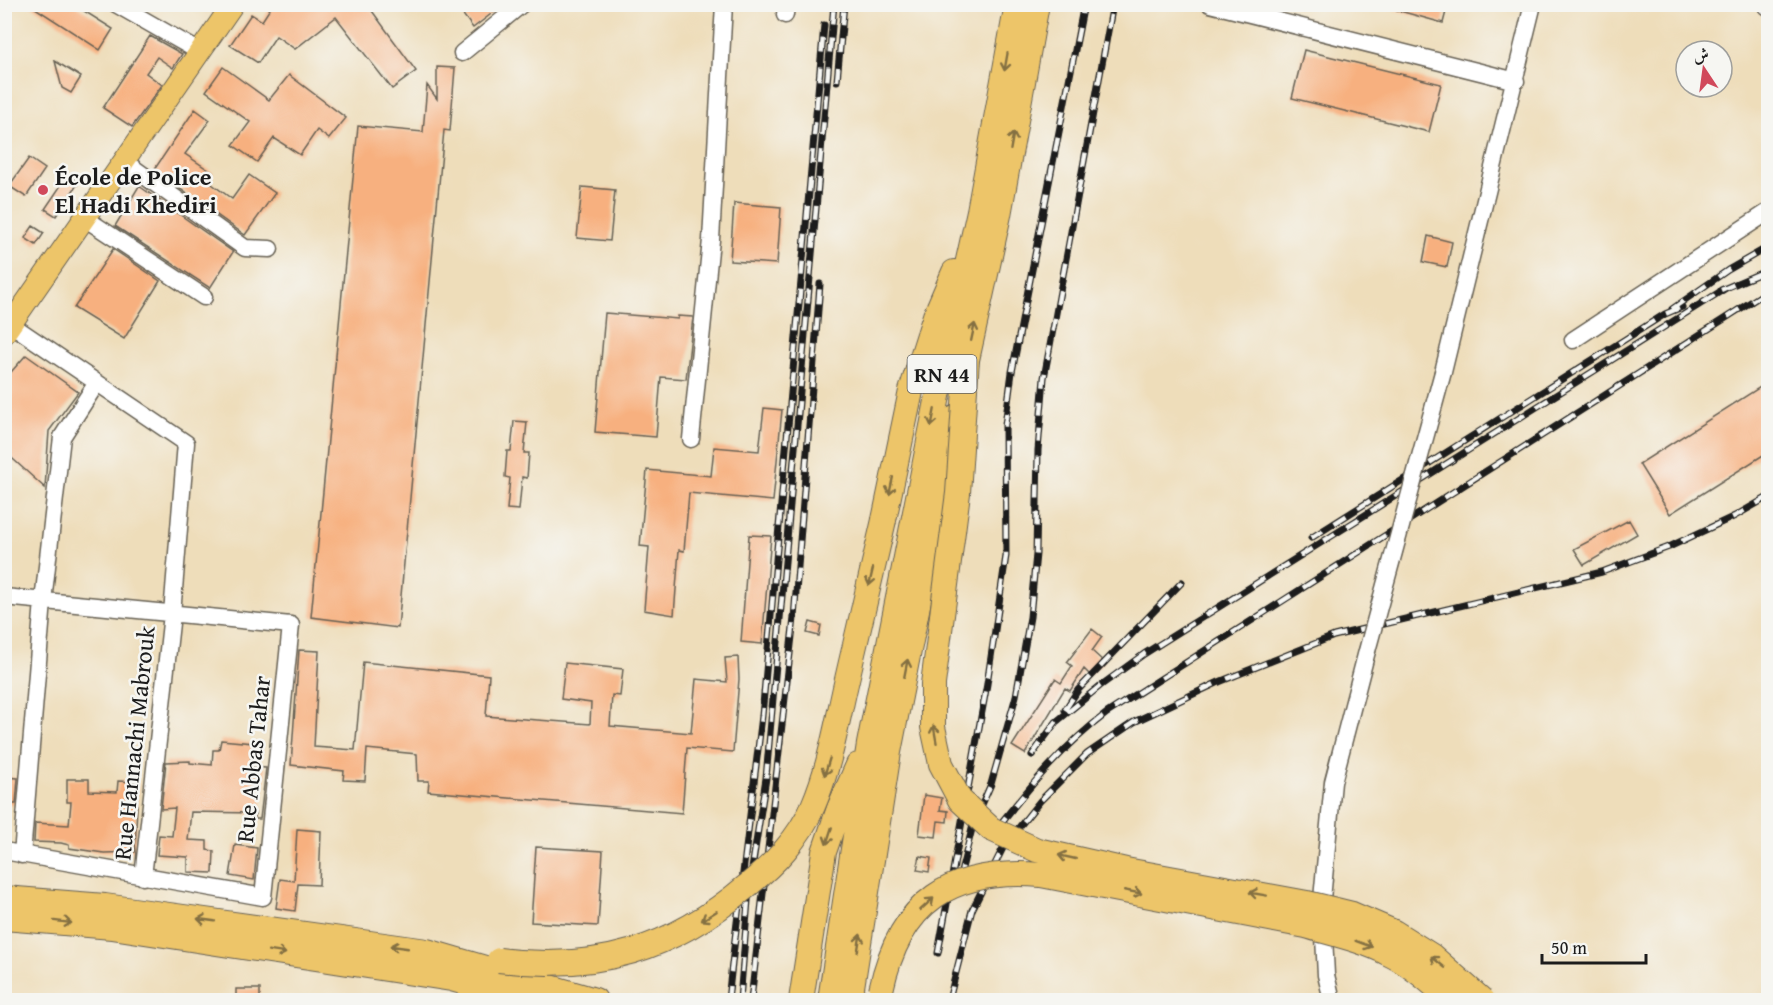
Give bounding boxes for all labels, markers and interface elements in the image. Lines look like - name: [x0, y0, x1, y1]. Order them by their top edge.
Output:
- north arrow: [1674, 39, 1734, 99]
- text: ش: [1690, 41, 1711, 68]
- one-way arrow: [1001, 52, 1012, 71]
- one-way arrow: [1007, 132, 1018, 152]
- place label: École de Police El Hadi Khediri: [55, 159, 217, 222]
- marker: École de Police El Hadi Khediri: [36, 183, 50, 197]
- one-way arrow: [968, 323, 979, 343]
- road number: RN 44: [908, 355, 976, 393]
- one-way arrow: [927, 407, 938, 427]
- one-way arrow: [885, 476, 896, 495]
- one-way arrow: [864, 567, 876, 586]
- street label: Rue Hannachi Mabrouk: [104, 623, 164, 862]
- one-way arrow: [901, 658, 912, 678]
- street label: Rue Abbas Tahar: [227, 674, 279, 844]
- one-way arrow: [929, 725, 940, 744]
- one-way arrow: [821, 757, 832, 776]
- one-way arrow: [823, 826, 834, 845]
- one-way arrow: [1058, 851, 1077, 862]
- one-way arrow: [1124, 887, 1143, 899]
- one-way arrow: [1249, 888, 1269, 899]
- one-way arrow: [919, 897, 934, 911]
- one-way arrow: [701, 910, 718, 922]
- one-way arrow: [197, 914, 216, 925]
- one-way arrow: [52, 916, 72, 927]
- scale bar: [1542, 927, 1646, 965]
- one-way arrow: [854, 933, 865, 953]
- text: 50 m: [1551, 934, 1587, 961]
- one-way arrow: [1355, 939, 1373, 950]
- one-way arrow: [390, 941, 410, 952]
- one-way arrow: [266, 947, 286, 958]
- one-way arrow: [1431, 955, 1447, 968]

